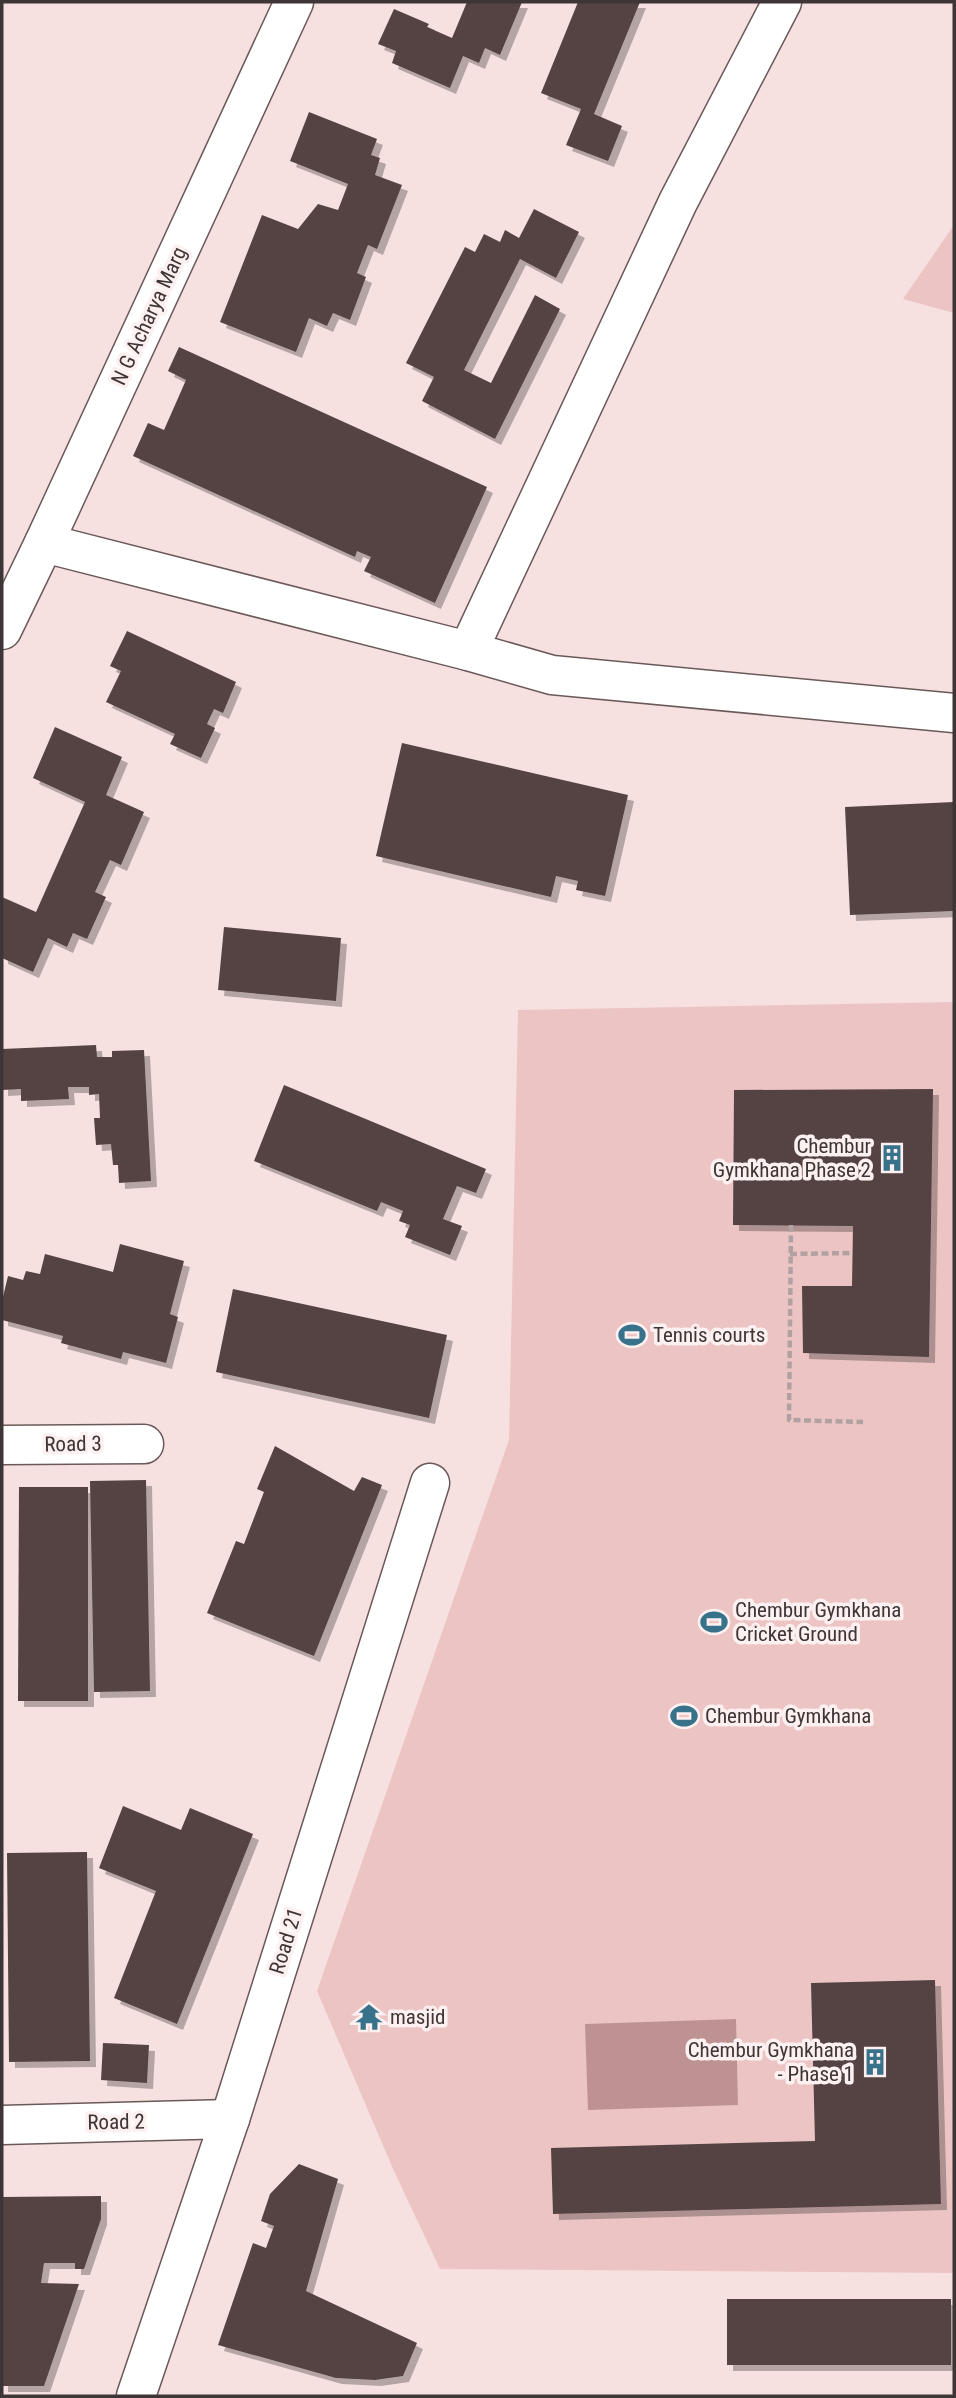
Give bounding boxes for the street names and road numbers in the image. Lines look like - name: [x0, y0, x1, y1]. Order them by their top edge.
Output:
- street label: N G Acharya Marg: [107, 243, 191, 389]
- street label: Road 3: [44, 1432, 102, 1456]
- street label: Road 21: [265, 1905, 307, 1977]
- street label: Road 2: [87, 2110, 145, 2134]

